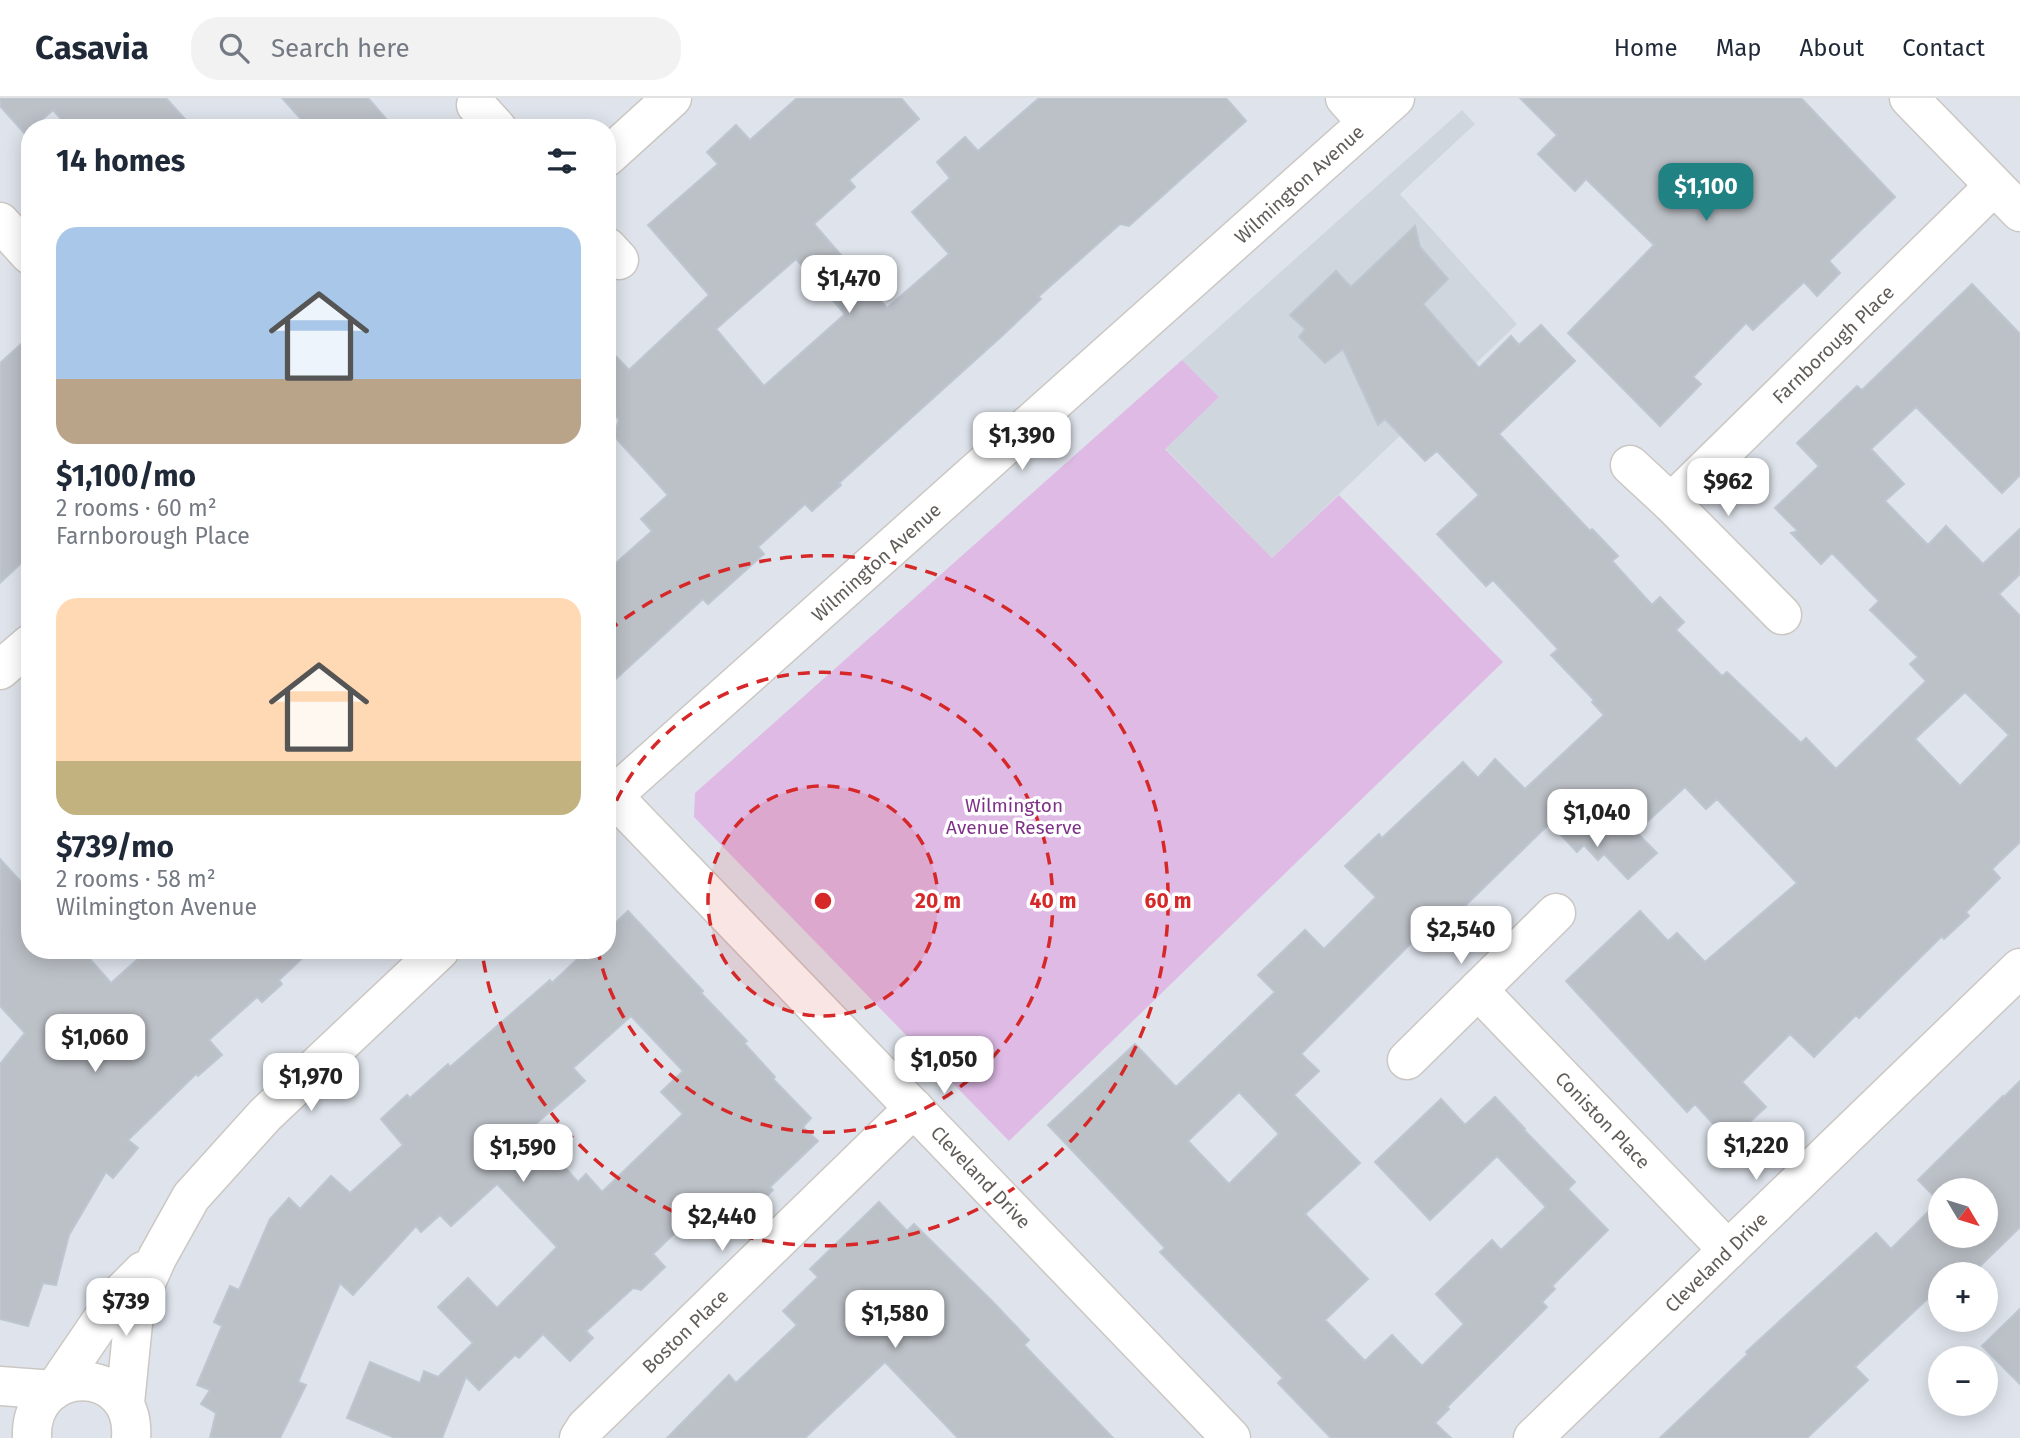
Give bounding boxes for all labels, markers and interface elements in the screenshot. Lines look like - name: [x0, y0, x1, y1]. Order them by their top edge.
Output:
- search box: [191, 17, 681, 80]
- text: Casavia: [35, 28, 149, 68]
- icon: search: [215, 29, 253, 67]
- text: Search here: [271, 33, 410, 64]
- text: Home: [1614, 34, 1678, 62]
- text: Map: [1716, 34, 1762, 62]
- text: About: [1800, 34, 1864, 62]
- text: Contact: [1902, 34, 1985, 62]
- street label: Wilmington Avenue: [1230, 120, 1369, 249]
- icon: filters: [543, 142, 581, 180]
- text: 14 homes: [56, 143, 185, 179]
- pin: $1,100: [1649, 164, 1763, 223]
- text: $1,100: [1674, 172, 1738, 200]
- pin: $1,470: [792, 256, 906, 315]
- text: $1,470: [817, 264, 881, 292]
- icon: home: [256, 273, 382, 399]
- street label: Farnborough Place: [1768, 280, 1899, 408]
- pin: $1,390: [965, 412, 1079, 472]
- text: $1,390: [989, 421, 1055, 449]
- text: $1,100/mo: [56, 458, 196, 494]
- pin: $962: [1687, 458, 1769, 518]
- text: $962: [1703, 467, 1753, 495]
- text: 2 rooms · 60 m²: [56, 494, 217, 522]
- street label: Wilmington Avenue: [807, 498, 946, 627]
- text: Farnborough Place: [56, 522, 250, 550]
- icon: home: [256, 644, 382, 770]
- pin: $1,040: [1540, 790, 1654, 849]
- park label: Wilmington Avenue Reserve: [946, 794, 1082, 839]
- text: $1,040: [1563, 798, 1631, 826]
- text: $739/mo: [56, 829, 174, 865]
- text: 2 rooms · 58 m²: [56, 865, 216, 893]
- text: 20 m: [915, 888, 961, 914]
- text: 40 m: [1030, 888, 1076, 914]
- text: 60 m: [1145, 888, 1191, 914]
- centre of rings: [811, 889, 835, 913]
- text: Wilmington Avenue: [56, 893, 257, 921]
- pin: $2,540: [1404, 906, 1518, 966]
- text: $2,540: [1427, 915, 1495, 943]
- pin: $1,060: [38, 1014, 152, 1074]
- text: $1,060: [61, 1023, 129, 1051]
- pin: $1,050: [887, 1037, 1001, 1096]
- text: $1,050: [911, 1045, 977, 1073]
- pin: $1,970: [254, 1054, 368, 1113]
- text: $1,970: [279, 1062, 343, 1090]
- street label: Coniston Place: [1551, 1067, 1655, 1174]
- street label: Cleveland Drive: [926, 1121, 1035, 1233]
- pin: $1,220: [1699, 1122, 1813, 1182]
- pin: $1,590: [466, 1124, 580, 1184]
- text: $1,220: [1723, 1131, 1789, 1159]
- text: $1,590: [490, 1133, 556, 1161]
- north arrow: [1928, 1178, 1998, 1248]
- map controls: [1928, 1178, 1998, 1416]
- pin: $2,440: [665, 1194, 779, 1253]
- text: $2,440: [688, 1202, 756, 1230]
- street label: Cleveland Drive: [1660, 1208, 1772, 1317]
- button: +: [1928, 1262, 1998, 1332]
- pin: $739: [85, 1278, 167, 1338]
- street label: Boston Place: [637, 1285, 733, 1378]
- text: $739: [102, 1287, 150, 1315]
- pin: $1,580: [838, 1290, 952, 1350]
- text: $1,580: [861, 1299, 929, 1327]
- button: −: [1928, 1346, 1998, 1416]

